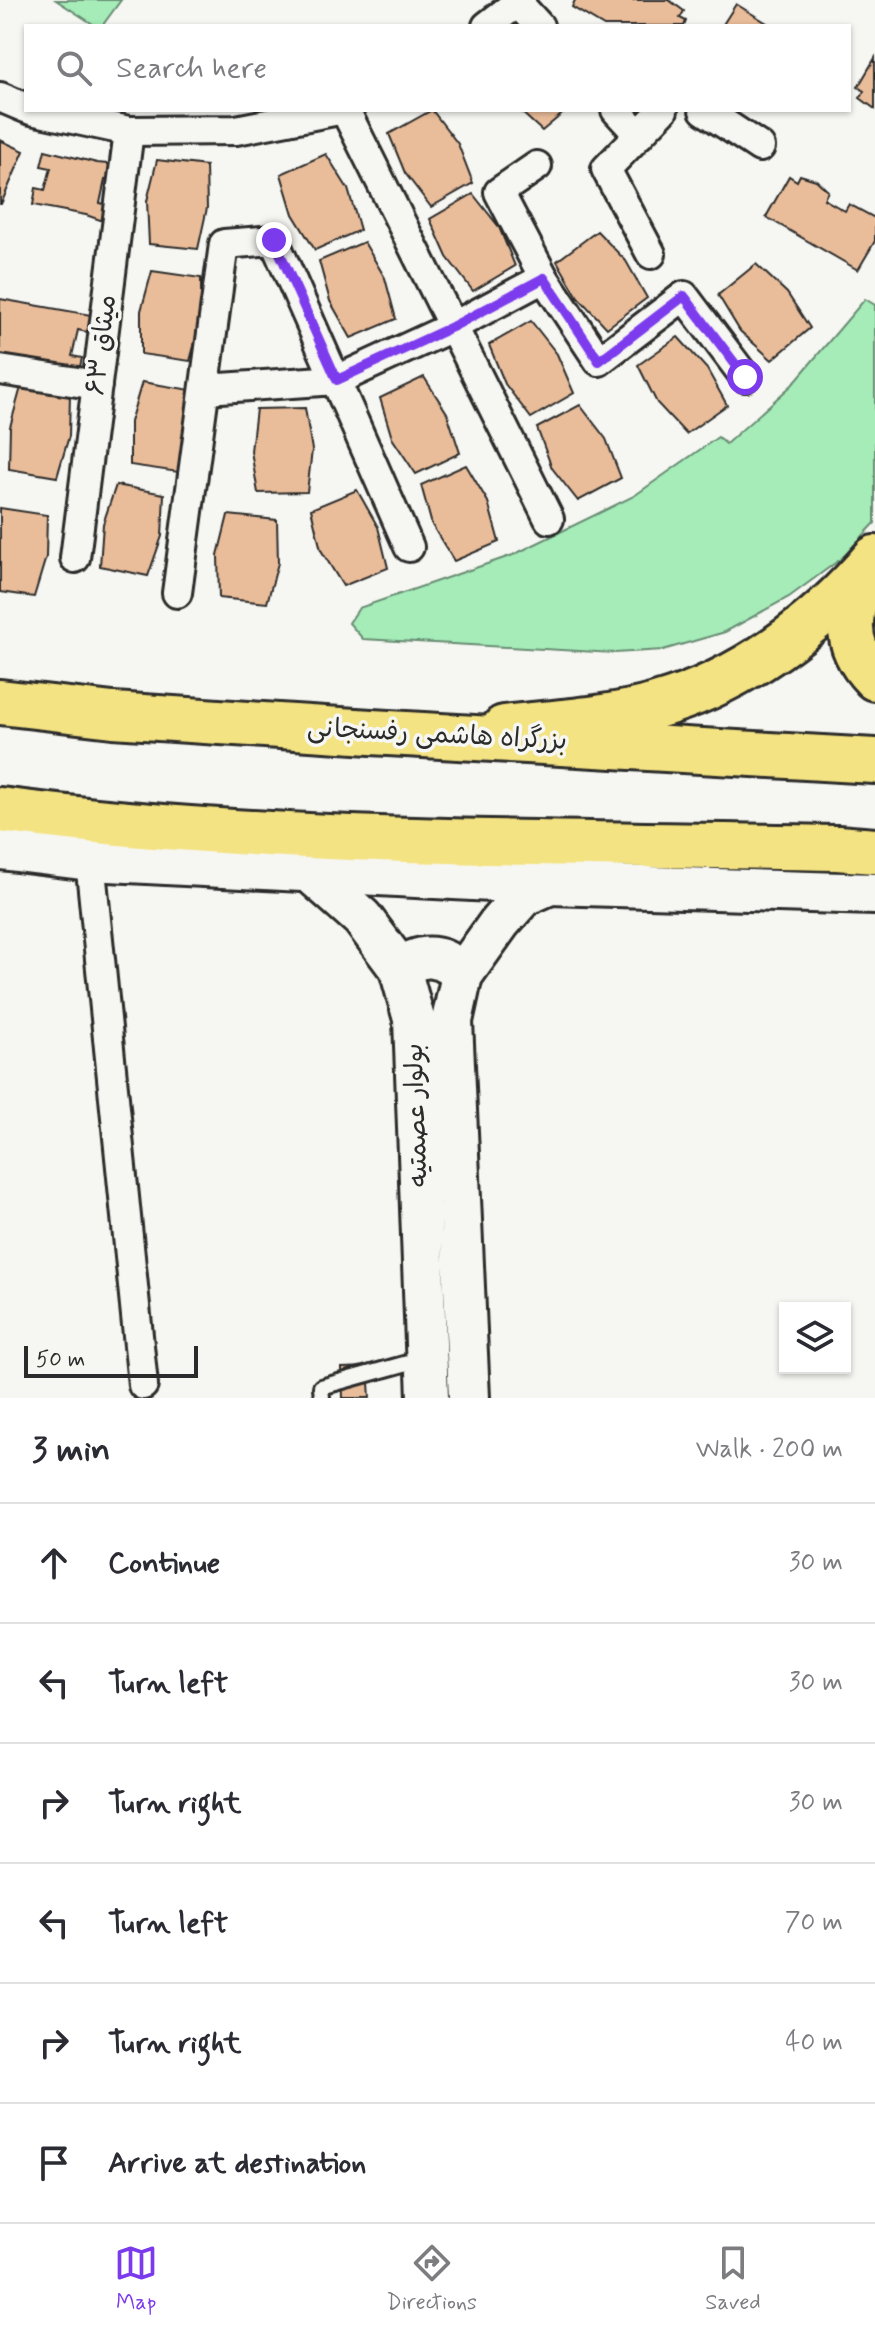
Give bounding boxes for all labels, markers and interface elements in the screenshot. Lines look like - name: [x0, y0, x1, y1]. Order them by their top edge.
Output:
- search box: [24, 24, 851, 112]
- icon: search: [52, 46, 96, 90]
- text: Search here: [116, 49, 267, 88]
- route end: [256, 222, 292, 258]
- street label: میثاق ۶۳: [79, 293, 125, 397]
- route start: [727, 359, 763, 395]
- street label: بزرگراه هاشمی رفسنجانی: [306, 711, 568, 759]
- street label: بولوار عصمتیه: [397, 1042, 437, 1188]
- map controls: [779, 1302, 851, 1374]
- button: layers: [779, 1302, 851, 1374]
- scale bar: [24, 1342, 198, 1378]
- text: 50 m: [36, 1346, 85, 1374]
- text: 3 min: [32, 1428, 110, 1473]
- text: Walk · 200 m: [696, 1433, 843, 1467]
- icon: ahead: [32, 1541, 76, 1585]
- text: Continue: [108, 1544, 220, 1583]
- text: 30 m: [789, 1546, 843, 1580]
- icon: left: [32, 1661, 76, 1705]
- text: Turn left: [108, 1664, 228, 1703]
- text: 30 m: [789, 1666, 843, 1700]
- icon: right: [32, 1781, 76, 1825]
- text: Turn right: [108, 1784, 241, 1823]
- text: 30 m: [789, 1786, 843, 1820]
- icon: left: [32, 1901, 76, 1945]
- text: Turn left: [108, 1904, 228, 1943]
- text: 70 m: [785, 1906, 843, 1940]
- icon: right: [32, 2021, 76, 2065]
- text: Turn right: [108, 2024, 241, 2063]
- text: 40 m: [785, 2026, 843, 2060]
- icon: arrive: [32, 2141, 76, 2185]
- text: Arrive at destination: [108, 2144, 366, 2183]
- tab: Map: [114, 2241, 158, 2317]
- tab: Directions: [386, 2241, 477, 2317]
- tab: Saved: [705, 2241, 761, 2317]

